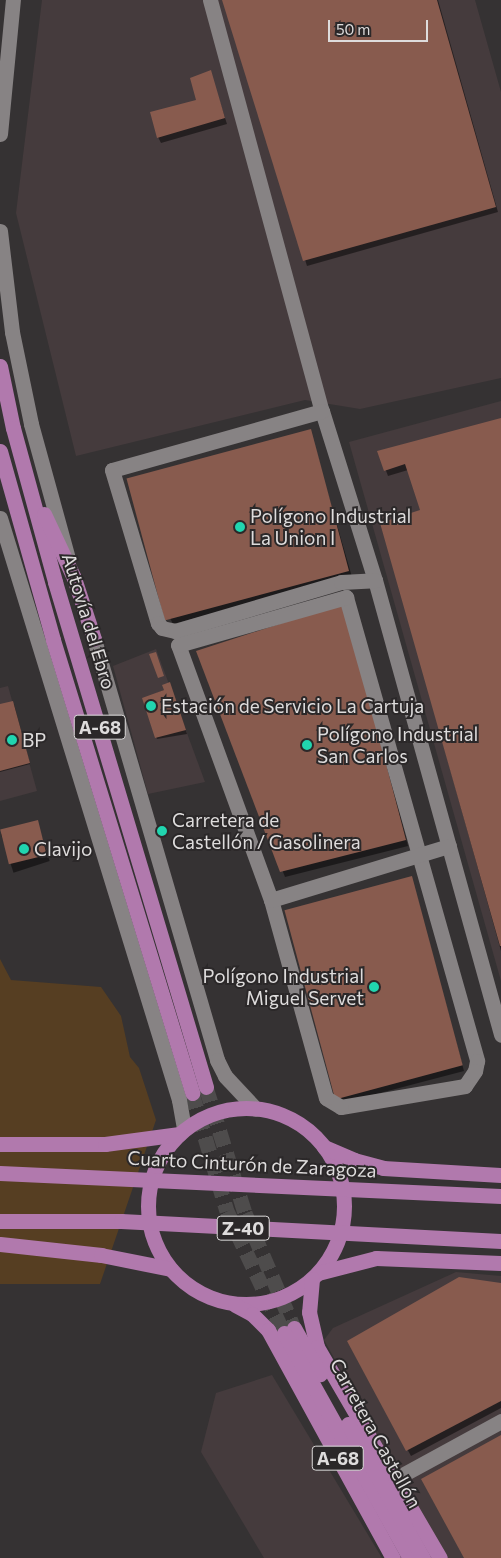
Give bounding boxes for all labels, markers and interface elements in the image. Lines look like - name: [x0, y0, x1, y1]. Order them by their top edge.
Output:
- scale bar: [331, 10, 431, 42]
- text: 50 m: [336, 20, 370, 38]
- place label: Polígono Industrial La Union I: [250, 505, 411, 549]
- marker: Polígono Industrial La Union I: [234, 521, 246, 533]
- street label: Autovía del Ebro: [57, 550, 121, 692]
- place label: Estación de Servicio La Cartuja: [161, 695, 424, 717]
- marker: Estación de Servicio La Cartuja: [145, 700, 157, 712]
- road number: A-68: [74, 712, 126, 742]
- place label: Polígono Industrial San Carlos: [317, 723, 478, 767]
- place label: BP: [22, 729, 46, 751]
- marker: BP: [6, 734, 18, 746]
- marker: Polígono Industrial San Carlos: [301, 739, 313, 751]
- place label: Carretera de Castellón / Gasolinera: [172, 809, 361, 853]
- marker: Carretera de Castellón / Gasolinera: [156, 825, 168, 837]
- place label: Clavijo: [34, 838, 92, 860]
- marker: Clavijo: [18, 843, 30, 855]
- place label: Polígono Industrial Miguel Servet: [203, 965, 364, 1009]
- marker: Polígono Industrial Miguel Servet: [368, 981, 380, 993]
- street label: Cuarto Cinturón de Zaragoza: [127, 1146, 377, 1182]
- road number: Z-40: [216, 1212, 270, 1244]
- street label: Carretera Castellón: [325, 1354, 427, 1512]
- road number: A-68: [312, 1442, 364, 1474]

